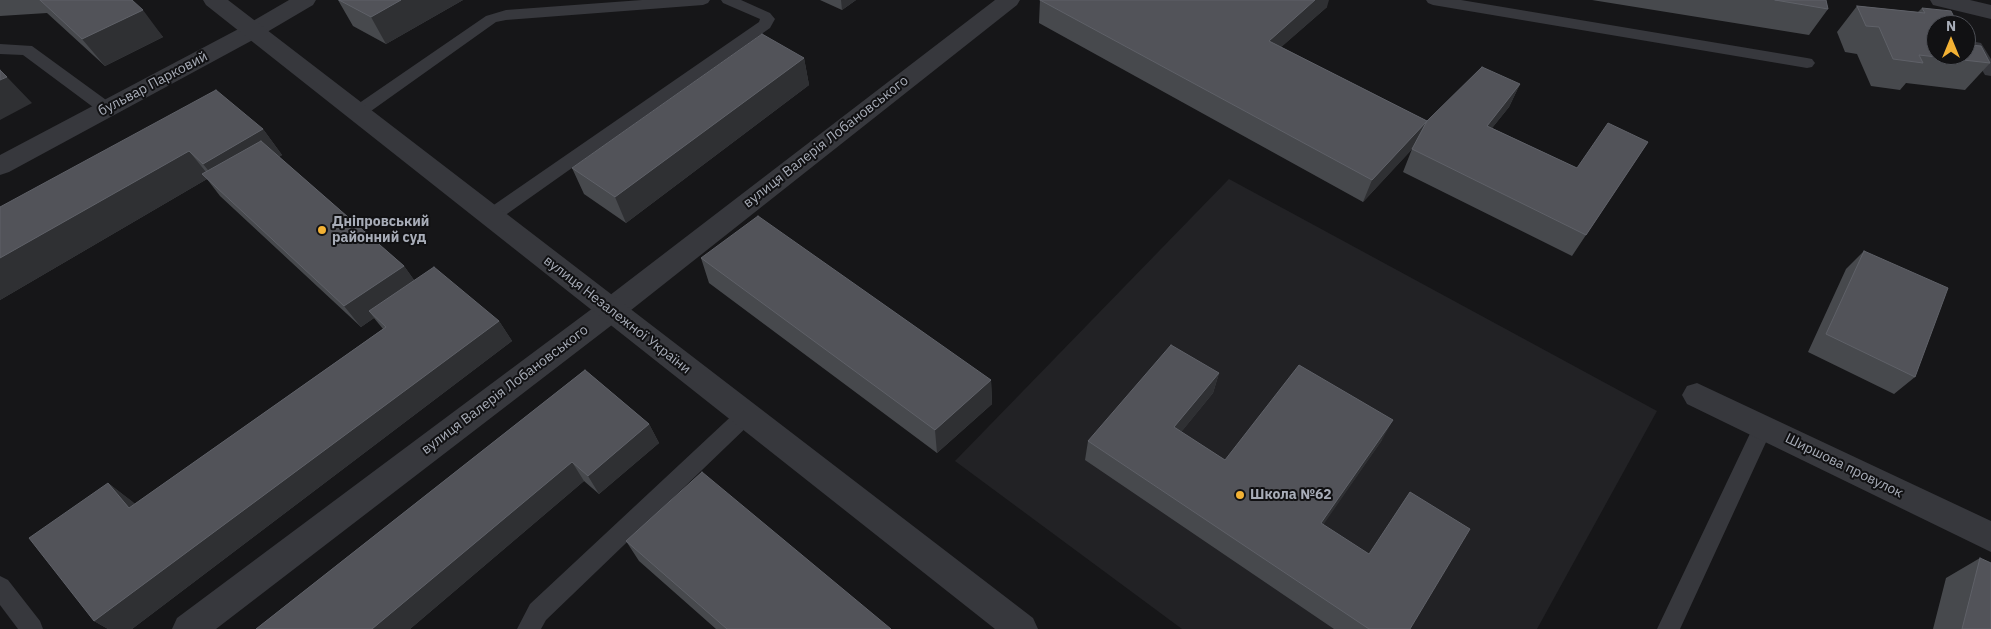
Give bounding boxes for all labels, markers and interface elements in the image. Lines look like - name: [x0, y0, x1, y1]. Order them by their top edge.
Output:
- north arrow: [1926, 15, 1976, 65]
- text: N: [1946, 17, 1956, 35]
- street label: бульвар Парковий: [96, 48, 210, 120]
- street label: вулиця Валерія Лобановського: [740, 72, 912, 212]
- place label: Дніпровський районний суд: [332, 214, 429, 246]
- marker: Дніпровський районний суд: [316, 224, 328, 236]
- street label: вулиця Незалежної України: [540, 252, 694, 378]
- street label: вулиця Валерія Лобановського: [418, 322, 592, 458]
- street label: Ширшова провулок: [1782, 430, 1906, 502]
- place label: Школа №62: [1250, 487, 1332, 503]
- marker: Школа №62: [1234, 489, 1246, 501]

